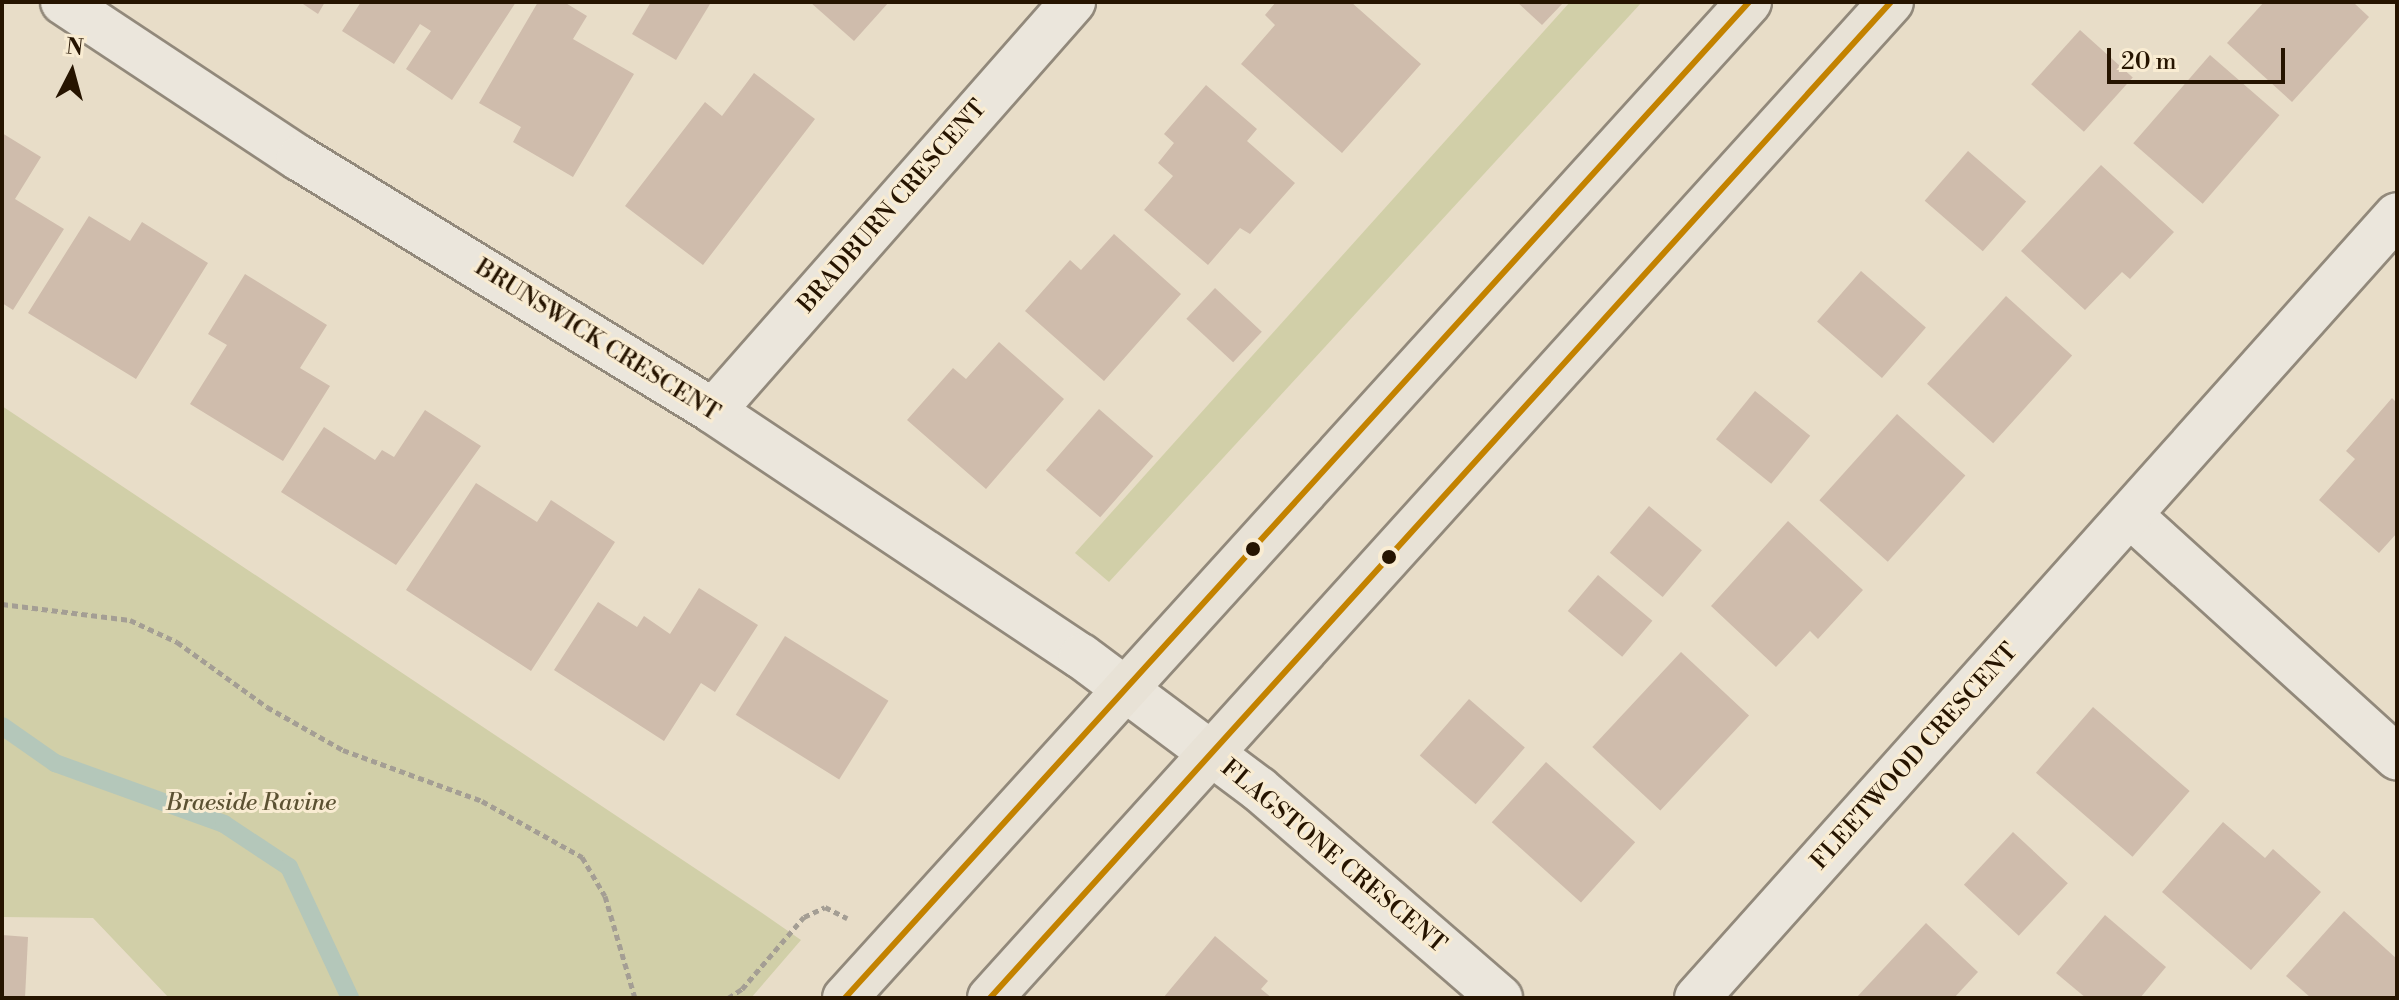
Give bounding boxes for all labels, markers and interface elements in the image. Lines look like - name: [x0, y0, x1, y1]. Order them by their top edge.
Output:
- north arrow: [32, 32, 112, 112]
- scale bar: [2111, 32, 2289, 82]
- text: N: [64, 33, 85, 62]
- text: 20 m: [2121, 47, 2177, 77]
- street label: BRADBURN CRESCENT: [793, 95, 993, 319]
- street label: BRUNSWICK CRESCENT: [469, 254, 725, 428]
- unlabelled marker: [1245, 541, 1261, 557]
- unlabelled marker: [1381, 549, 1397, 565]
- street label: FLEETWOOD CRESCENT: [1806, 638, 2024, 876]
- street label: FLAGSTONE CRESCENT: [1215, 754, 1451, 960]
- park label: Braeside Ravine: [166, 790, 336, 818]

